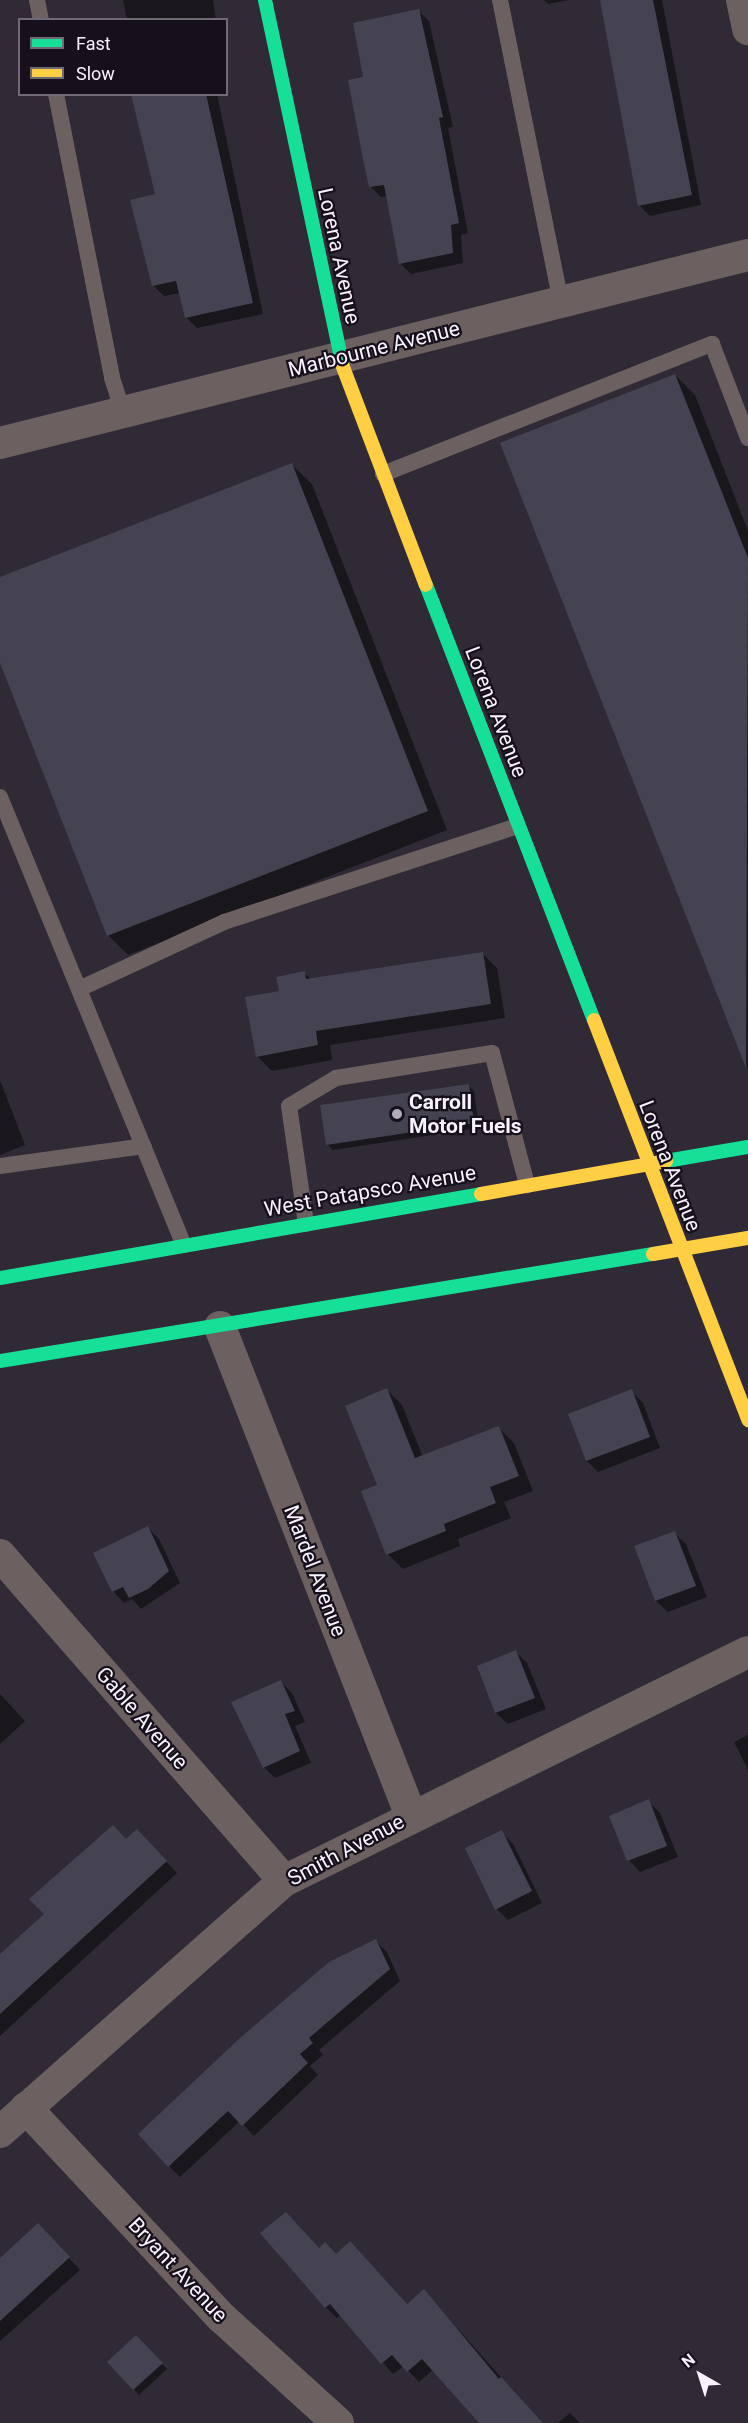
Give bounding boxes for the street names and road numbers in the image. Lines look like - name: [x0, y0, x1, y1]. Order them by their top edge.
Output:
- street label: Lorena Avenue: [312, 186, 366, 326]
- street label: Marbourne Avenue: [286, 315, 462, 383]
- street label: Lorena Avenue: [459, 643, 533, 781]
- street label: Lorena Avenue: [633, 1097, 707, 1235]
- street label: West Patapsco Avenue: [262, 1160, 478, 1222]
- street label: Mardel Avenue: [278, 1502, 352, 1640]
- street label: Gable Avenue: [91, 1662, 193, 1774]
- street label: Smith Avenue: [283, 1809, 409, 1891]
- street label: Bryant Avenue: [123, 2212, 233, 2328]

